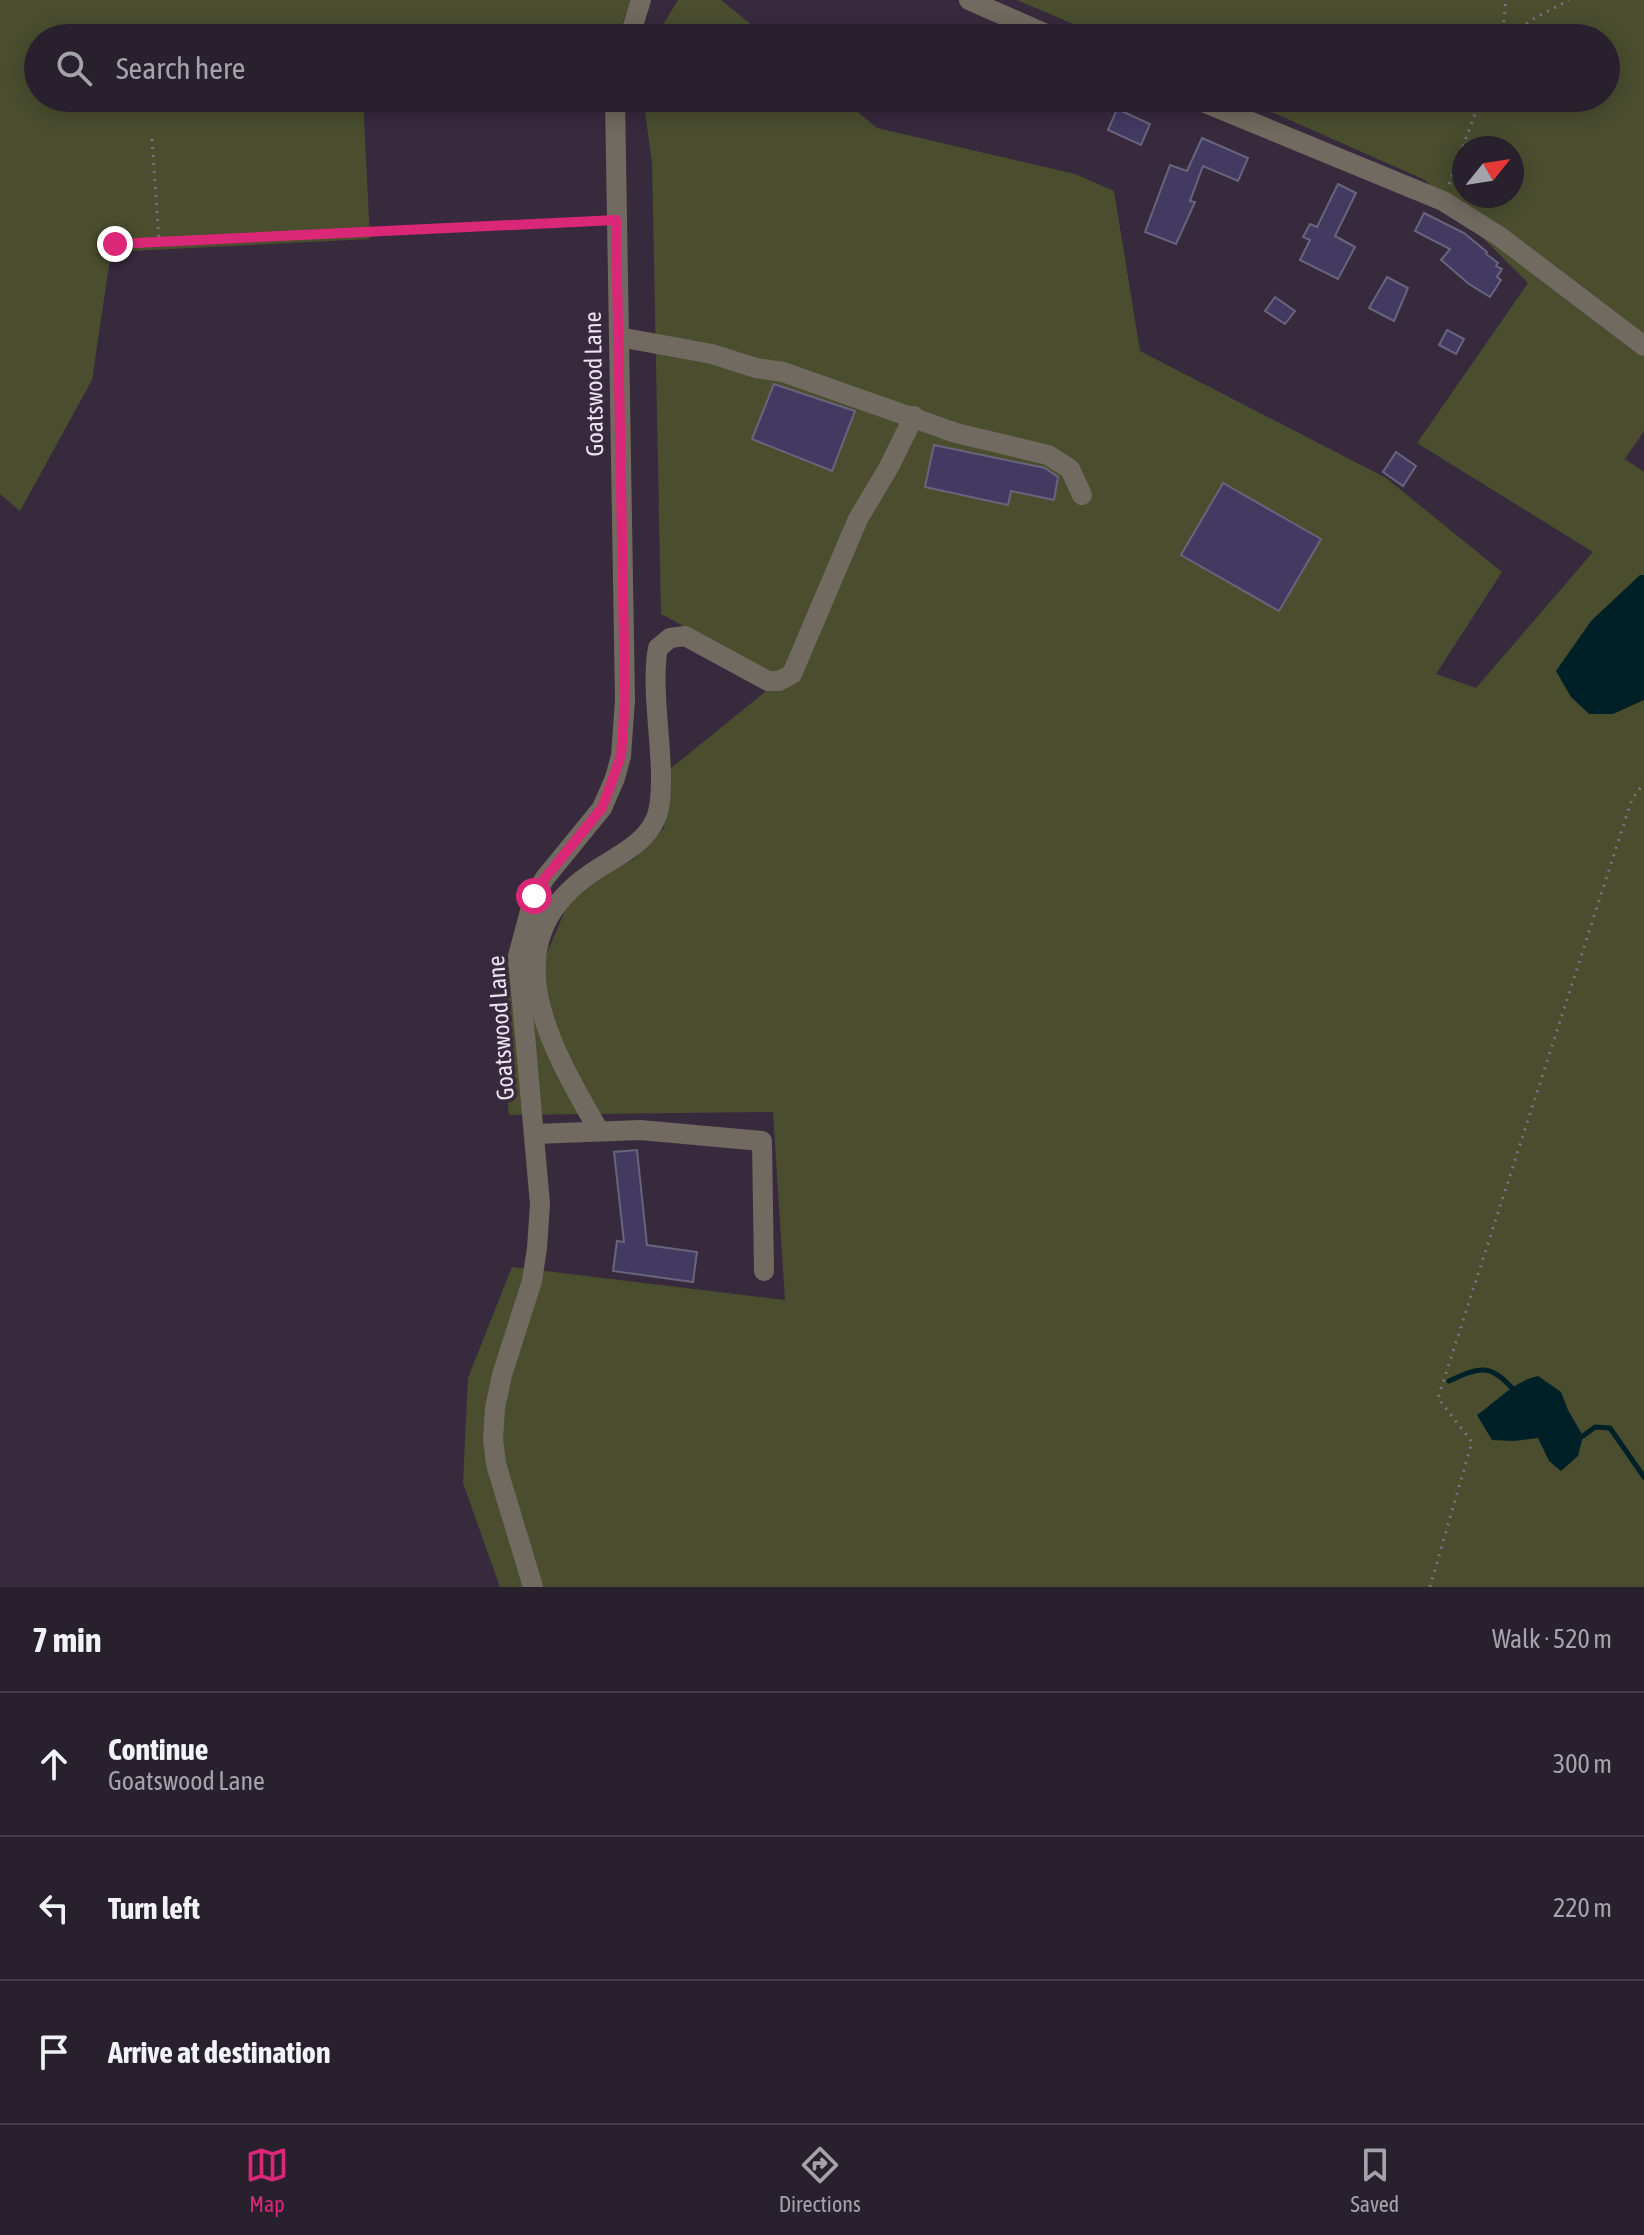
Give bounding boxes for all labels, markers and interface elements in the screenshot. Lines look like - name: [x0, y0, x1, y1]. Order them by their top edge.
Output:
- search box: [24, 24, 1620, 112]
- icon: search: [52, 46, 96, 90]
- text: Search here: [116, 51, 245, 85]
- north arrow: [1452, 136, 1524, 208]
- route end: [97, 226, 133, 262]
- street label: Goatswood Lane: [579, 311, 608, 457]
- route start: [516, 878, 552, 914]
- street label: Goatswood Lane: [482, 955, 519, 1101]
- text: 7 min: [32, 1620, 101, 1659]
- text: Walk · 520 m: [1492, 1624, 1612, 1654]
- text: Continue: [108, 1732, 208, 1766]
- icon: ahead: [32, 1742, 76, 1786]
- text: 300 m: [1553, 1749, 1612, 1779]
- text: Goatswood Lane: [108, 1766, 265, 1796]
- icon: left: [32, 1886, 76, 1930]
- text: Turn left: [108, 1891, 200, 1925]
- text: 220 m: [1553, 1893, 1612, 1923]
- icon: arrive: [32, 2030, 76, 2074]
- text: Arrive at destination: [108, 2035, 330, 2069]
- tab: Map: [245, 2143, 289, 2217]
- tab: Directions: [779, 2143, 861, 2217]
- tab: Saved: [1350, 2143, 1399, 2217]

